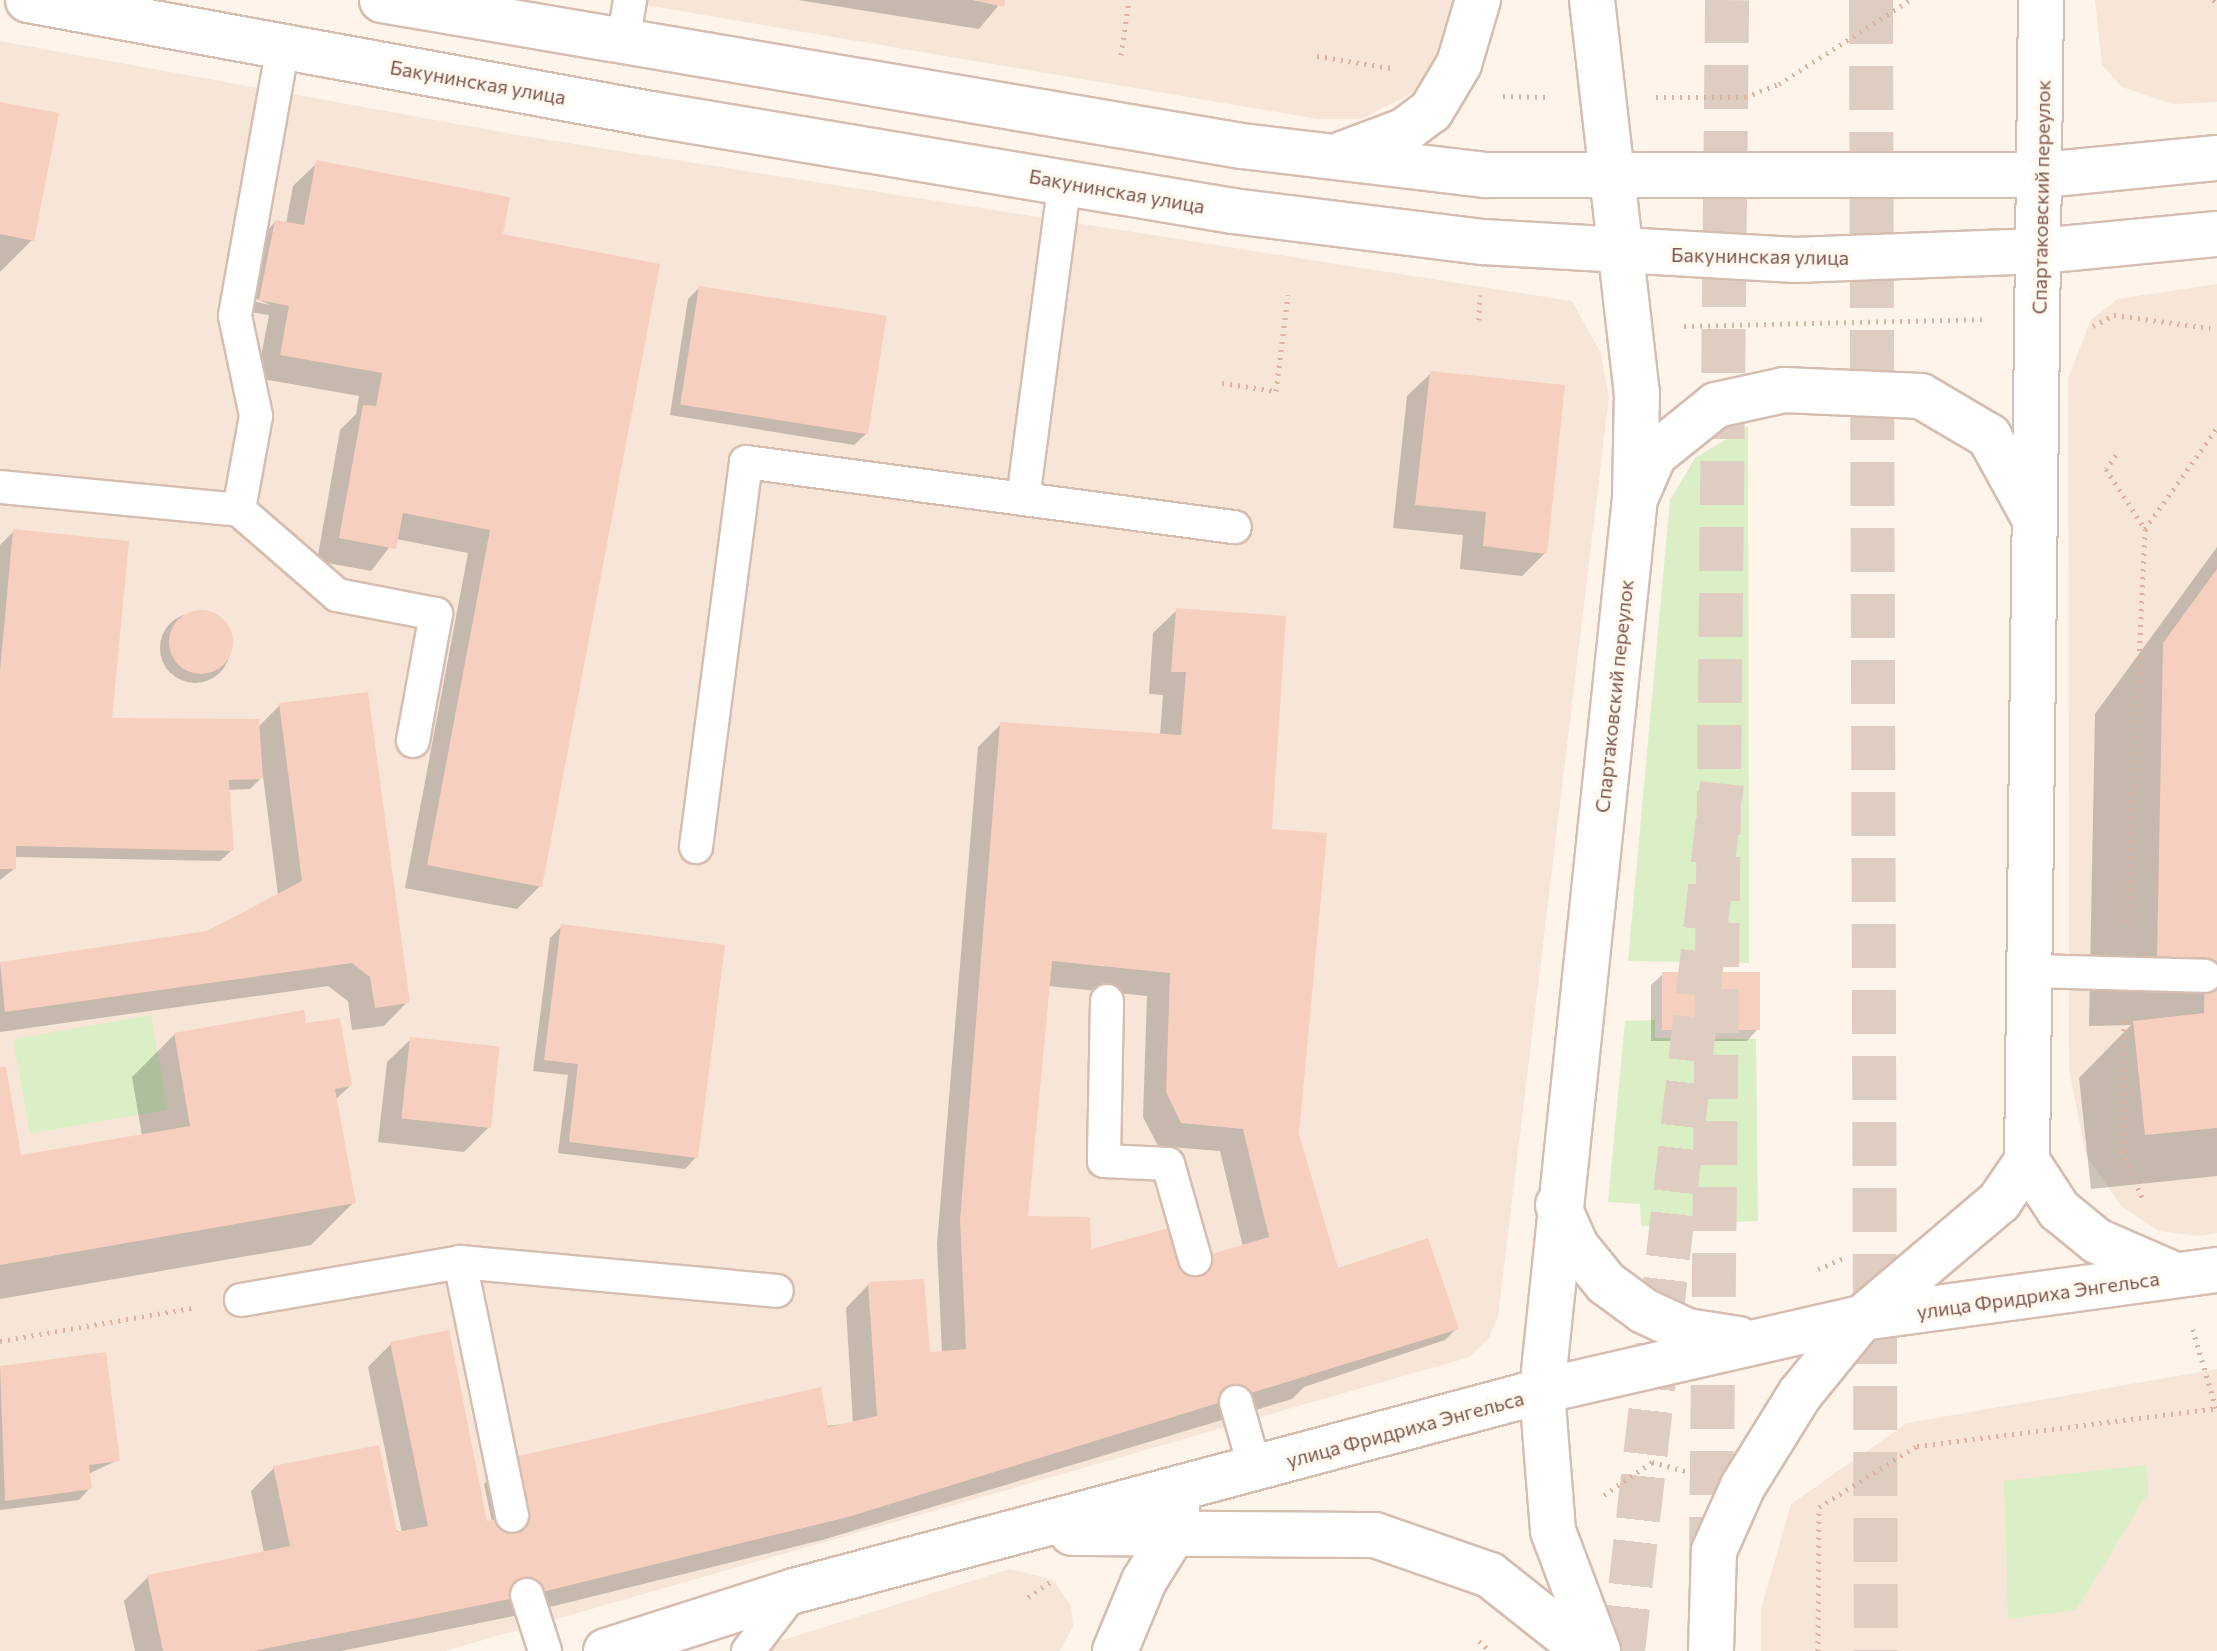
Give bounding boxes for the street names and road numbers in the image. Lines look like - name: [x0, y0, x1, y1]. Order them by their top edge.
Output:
- street label: Бакунинская улица: [388, 55, 568, 109]
- street label: Спартаковский переулок: [2027, 79, 2055, 315]
- street label: Бакунинская улица: [1027, 164, 1207, 218]
- street label: Бакунинская улица: [1671, 242, 1849, 270]
- street label: Спартаковский переулок: [1590, 578, 1638, 814]
- street label: улица Фридриха Энгельса: [1915, 1266, 2161, 1324]
- street label: улица Фридриха Энгельса: [1284, 1386, 1526, 1472]

